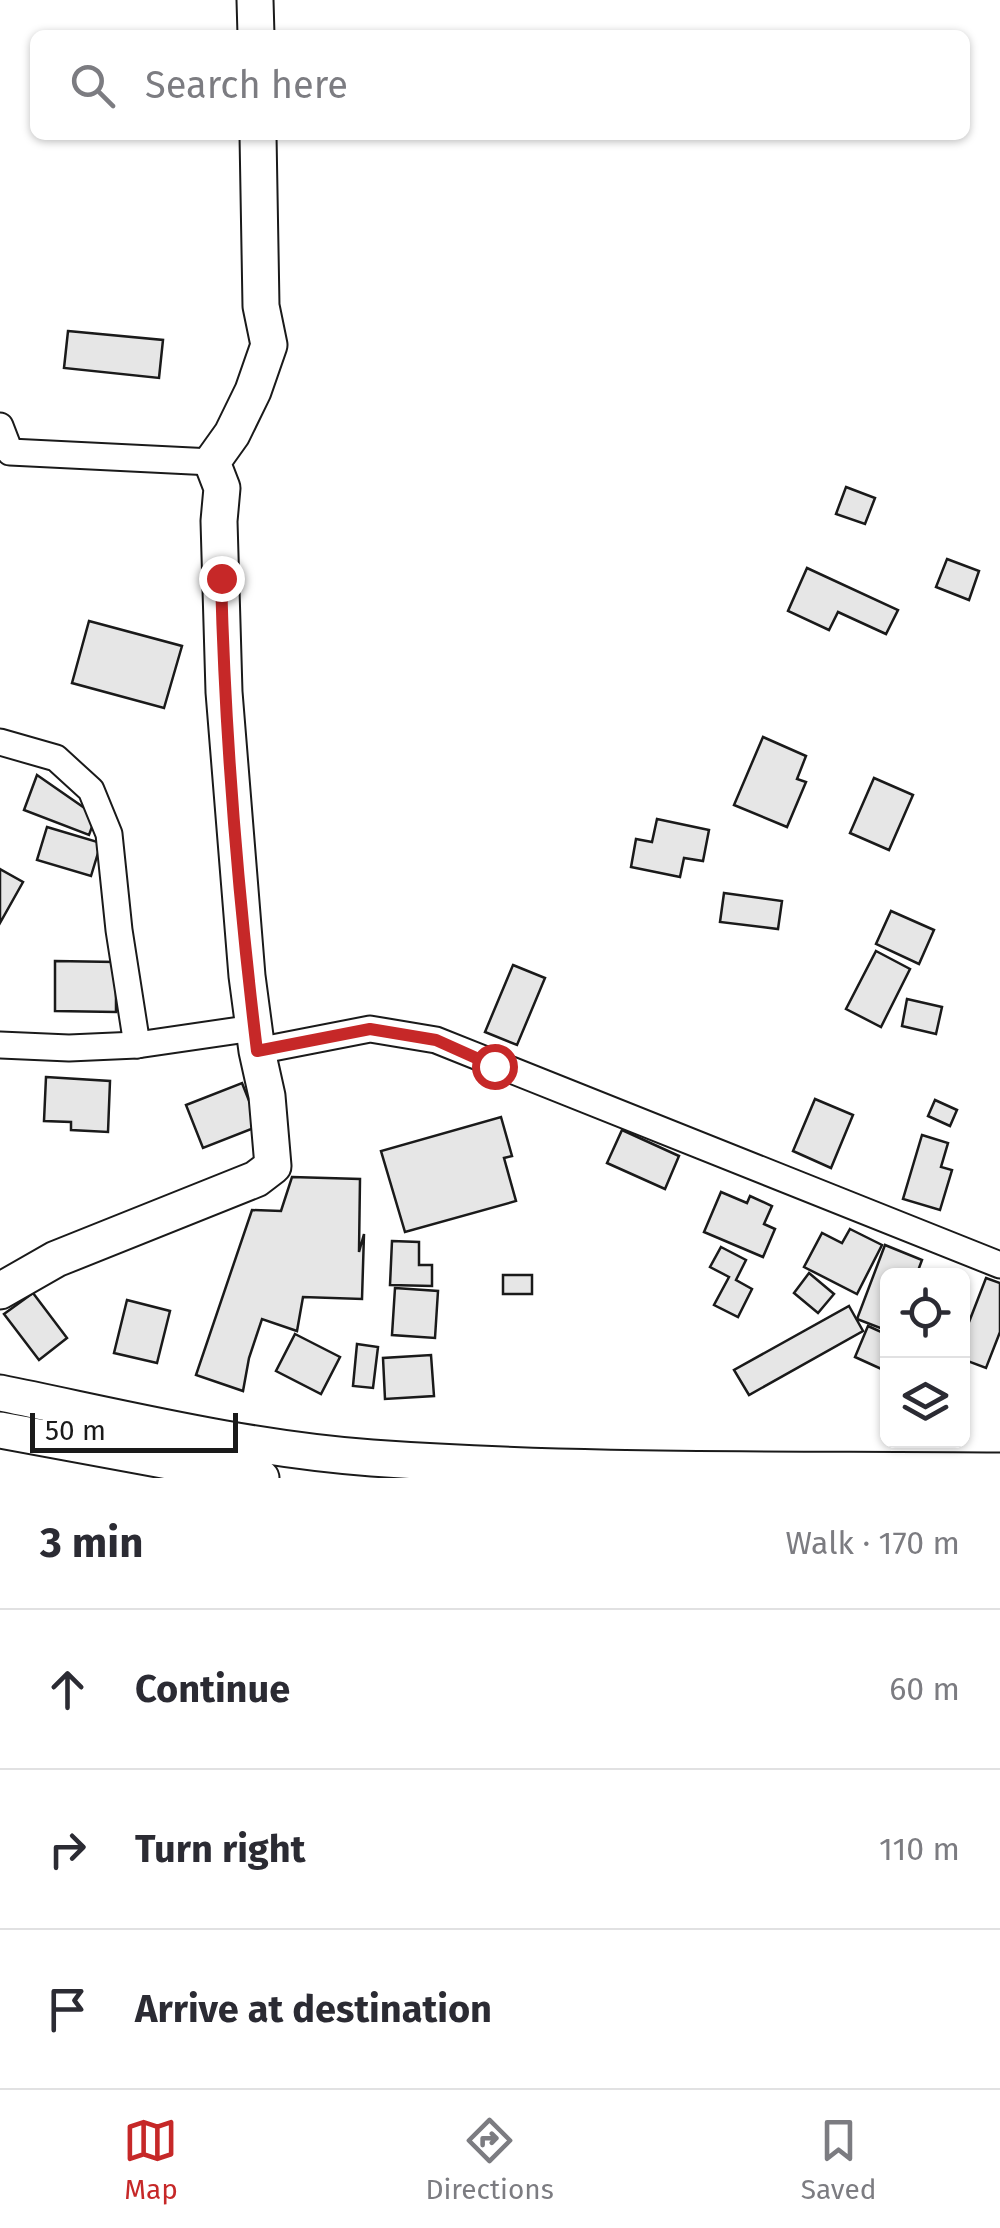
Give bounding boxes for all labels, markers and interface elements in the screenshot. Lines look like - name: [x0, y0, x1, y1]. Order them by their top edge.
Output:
- search box: [30, 30, 970, 140]
- icon: search: [65, 58, 120, 113]
- text: Search here: [145, 62, 348, 108]
- route end: [199, 556, 245, 602]
- route start: [472, 1044, 518, 1090]
- map controls: [880, 1268, 970, 1448]
- button: locate: [880, 1268, 970, 1358]
- button: layers: [880, 1358, 970, 1448]
- scale bar: [30, 1408, 238, 1452]
- text: 50 m: [45, 1414, 106, 1447]
- text: 3 min: [40, 1518, 143, 1568]
- text: Walk · 170 m: [786, 1524, 960, 1562]
- icon: ahead: [40, 1662, 95, 1717]
- text: Continue: [135, 1666, 290, 1712]
- text: 60 m: [889, 1670, 960, 1708]
- icon: right: [40, 1822, 95, 1877]
- text: Turn right: [135, 1826, 305, 1872]
- text: 110 m: [879, 1830, 960, 1868]
- icon: arrive: [40, 1982, 95, 2037]
- text: Arrive at destination: [135, 1986, 492, 2032]
- tab: Map: [123, 2113, 178, 2206]
- tab: Directions: [425, 2113, 554, 2206]
- tab: Saved: [801, 2113, 877, 2206]

